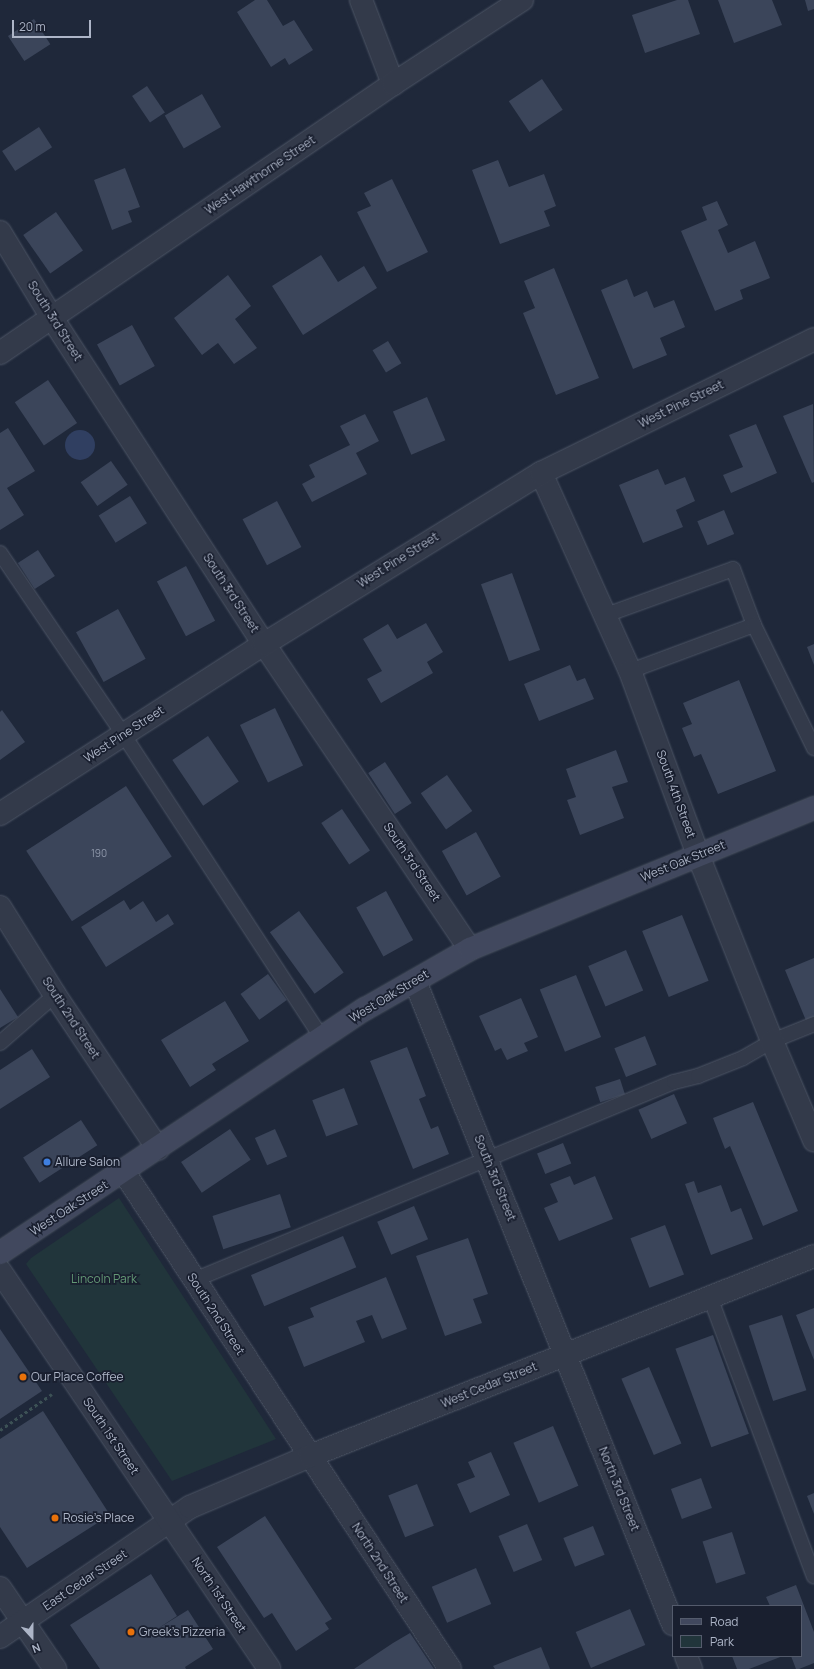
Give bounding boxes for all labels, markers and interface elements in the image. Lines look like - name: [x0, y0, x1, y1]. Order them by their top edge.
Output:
- scale bar: [14, 12, 93, 38]
- text: 20 m: [19, 18, 46, 35]
- street label: West Hawthorne Street: [202, 133, 318, 217]
- street label: South 3rd Street: [25, 278, 85, 364]
- street label: West Pine Street: [636, 377, 726, 431]
- street label: West Pine Street: [355, 529, 441, 591]
- street label: South 3rd Street: [200, 551, 262, 635]
- street label: West Pine Street: [81, 703, 167, 765]
- street label: South 4th Street: [653, 748, 699, 840]
- street label: South 3rd Street: [380, 820, 444, 904]
- street label: West Oak Street: [639, 837, 727, 885]
- house number: 190: [91, 848, 107, 860]
- street label: West Oak Street: [347, 967, 431, 1025]
- street label: South 2nd Street: [39, 974, 103, 1062]
- street label: South 3rd Street: [471, 1133, 519, 1223]
- place label: Allure Salon: [55, 1155, 120, 1169]
- marker: Allure Salon: [42, 1157, 52, 1167]
- street label: West Oak Street: [27, 1177, 111, 1239]
- street label: South 2nd Street: [184, 1270, 248, 1358]
- park label: Lincoln Park: [71, 1272, 137, 1286]
- street label: West Cedar Street: [439, 1359, 539, 1411]
- place label: Our Place Coffee: [31, 1370, 124, 1384]
- marker: Our Place Coffee: [18, 1372, 28, 1382]
- street label: South 1st Street: [80, 1395, 142, 1477]
- street label: North 3rd Street: [596, 1445, 642, 1533]
- place label: Rosie's Place: [63, 1511, 134, 1525]
- marker: Rosie's Place: [50, 1513, 60, 1523]
- street label: North 2nd Street: [349, 1520, 411, 1606]
- street label: East Cedar Street: [40, 1547, 130, 1613]
- street label: North 1st Street: [189, 1555, 249, 1635]
- legend: [672, 1605, 802, 1657]
- text: Road: [710, 1613, 738, 1630]
- north arrow: [12, 1617, 52, 1657]
- place label: Greek's Pizzeria: [139, 1625, 225, 1639]
- marker: Greek's Pizzeria: [126, 1627, 136, 1637]
- text: Park: [710, 1633, 734, 1650]
- text: N: [30, 1640, 43, 1657]

